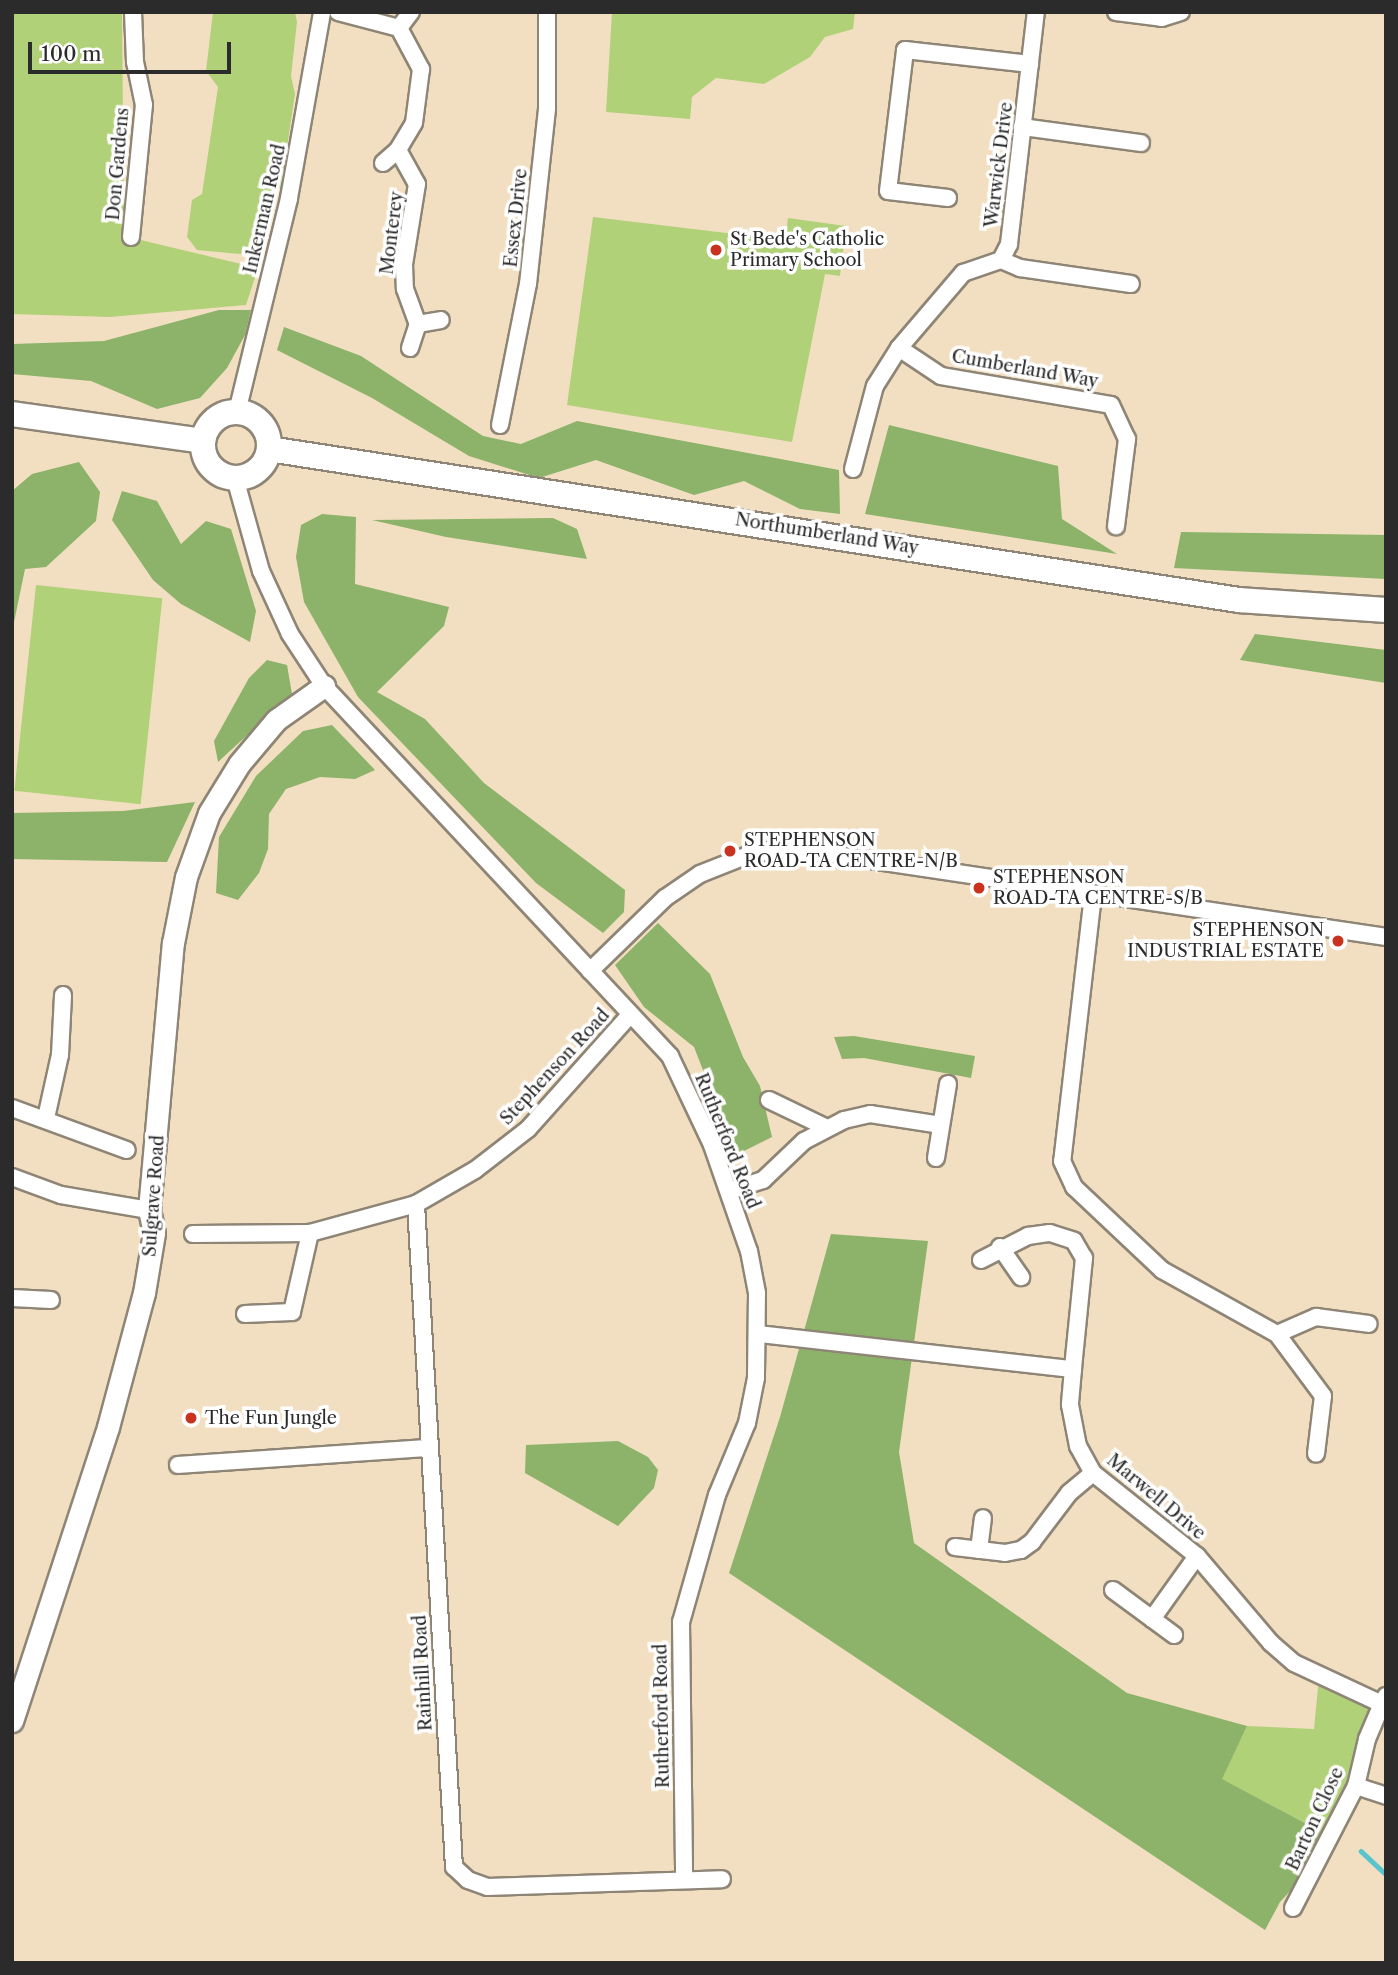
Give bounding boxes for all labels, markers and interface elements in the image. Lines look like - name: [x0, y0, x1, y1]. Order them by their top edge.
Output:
- scale bar: [32, 28, 234, 72]
- text: 100 m: [41, 41, 102, 66]
- street label: Warwick Drive: [981, 101, 1017, 229]
- street label: Don Gardens: [102, 107, 134, 221]
- street label: Inkerman Road: [240, 142, 290, 276]
- street label: Essex Drive: [500, 167, 532, 269]
- street label: Monterey: [376, 190, 408, 276]
- place label: St Bede's Catholic Primary School: [730, 229, 884, 272]
- marker: St Bede's Catholic Primary School: [708, 242, 724, 258]
- street label: Cumberland Way: [950, 345, 1100, 393]
- street label: Northumberland Way: [733, 509, 921, 559]
- place label: STEPHENSON ROAD-TA CENTRE-N/B: [744, 830, 958, 872]
- marker: STEPHENSON ROAD-TA CENTRE-N/B: [722, 843, 738, 859]
- place label: STEPHENSON ROAD-TA CENTRE-S/B: [993, 867, 1204, 910]
- marker: STEPHENSON ROAD-TA CENTRE-S/B: [971, 880, 987, 896]
- place label: STEPHENSON INDUSTRIAL ESTATE: [1127, 920, 1324, 962]
- marker: STEPHENSON INDUSTRIAL ESTATE: [1330, 933, 1346, 949]
- street label: Stephenson Road: [496, 1005, 614, 1129]
- street label: Rutherford Road: [690, 1070, 764, 1212]
- street label: Sulgrave Road: [139, 1134, 169, 1258]
- place label: The Fun Jungle: [205, 1407, 337, 1429]
- marker: The Fun Jungle: [183, 1410, 199, 1426]
- street label: Marwell Drive: [1102, 1450, 1210, 1544]
- street label: Rainhill Road: [409, 1614, 437, 1732]
- street label: Rutherford Road: [650, 1644, 674, 1788]
- street label: Barton Close: [1282, 1764, 1348, 1874]

